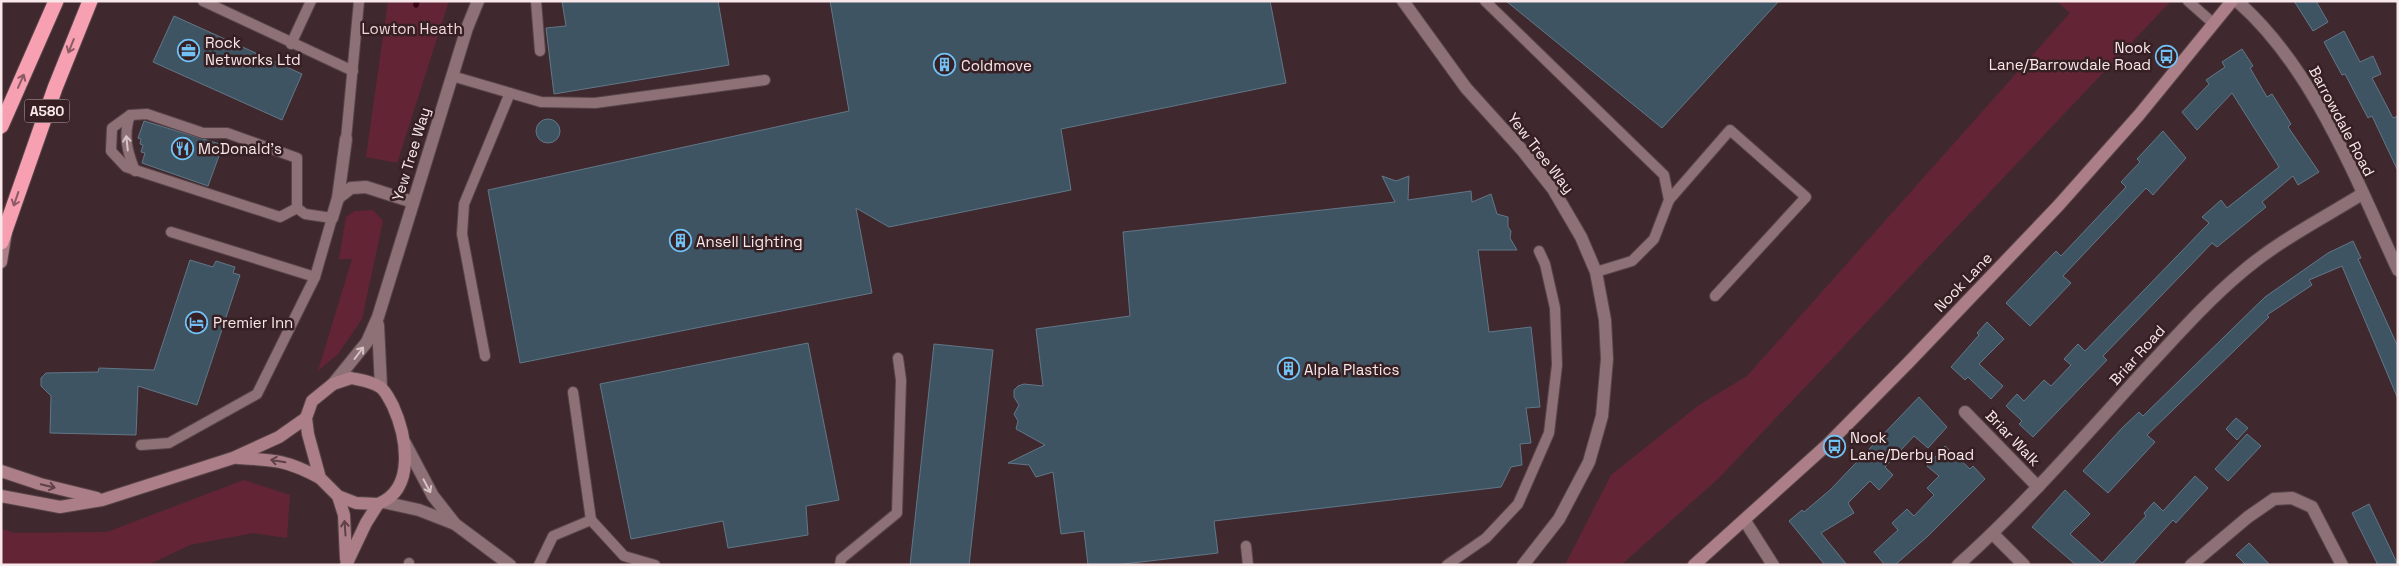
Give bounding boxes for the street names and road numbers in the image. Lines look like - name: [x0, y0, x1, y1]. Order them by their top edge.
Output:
- street label: Barrowdale Road: [2305, 63, 2379, 179]
- road number: A580: [24, 100, 70, 122]
- street label: Yew Tree Way: [388, 105, 434, 203]
- street label: Yew Tree Way: [1504, 109, 1578, 197]
- street label: Nook Lane: [1930, 248, 1996, 316]
- street label: Briar Road: [2105, 321, 2169, 389]
- street label: Briar Walk: [1982, 406, 2044, 470]

